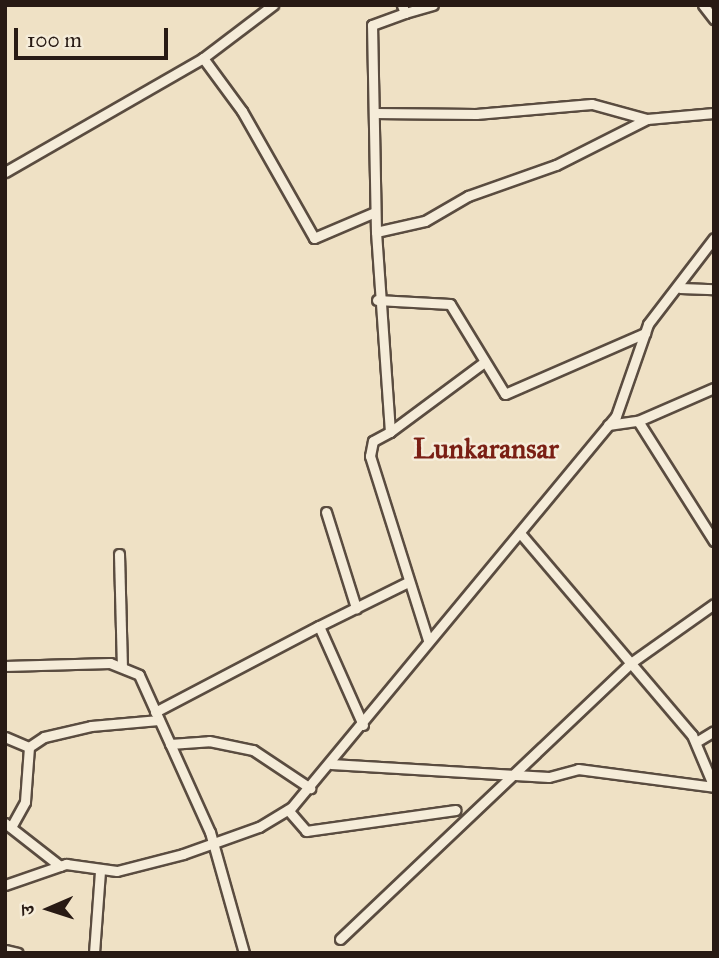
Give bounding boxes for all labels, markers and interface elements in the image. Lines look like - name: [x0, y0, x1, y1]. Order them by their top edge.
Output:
- scale bar: [18, 14, 172, 58]
- text: 100 m: [27, 27, 82, 53]
- district label: Lunkaransar: [413, 432, 559, 466]
- north arrow: [14, 874, 84, 944]
- text: उ: [16, 905, 39, 916]

